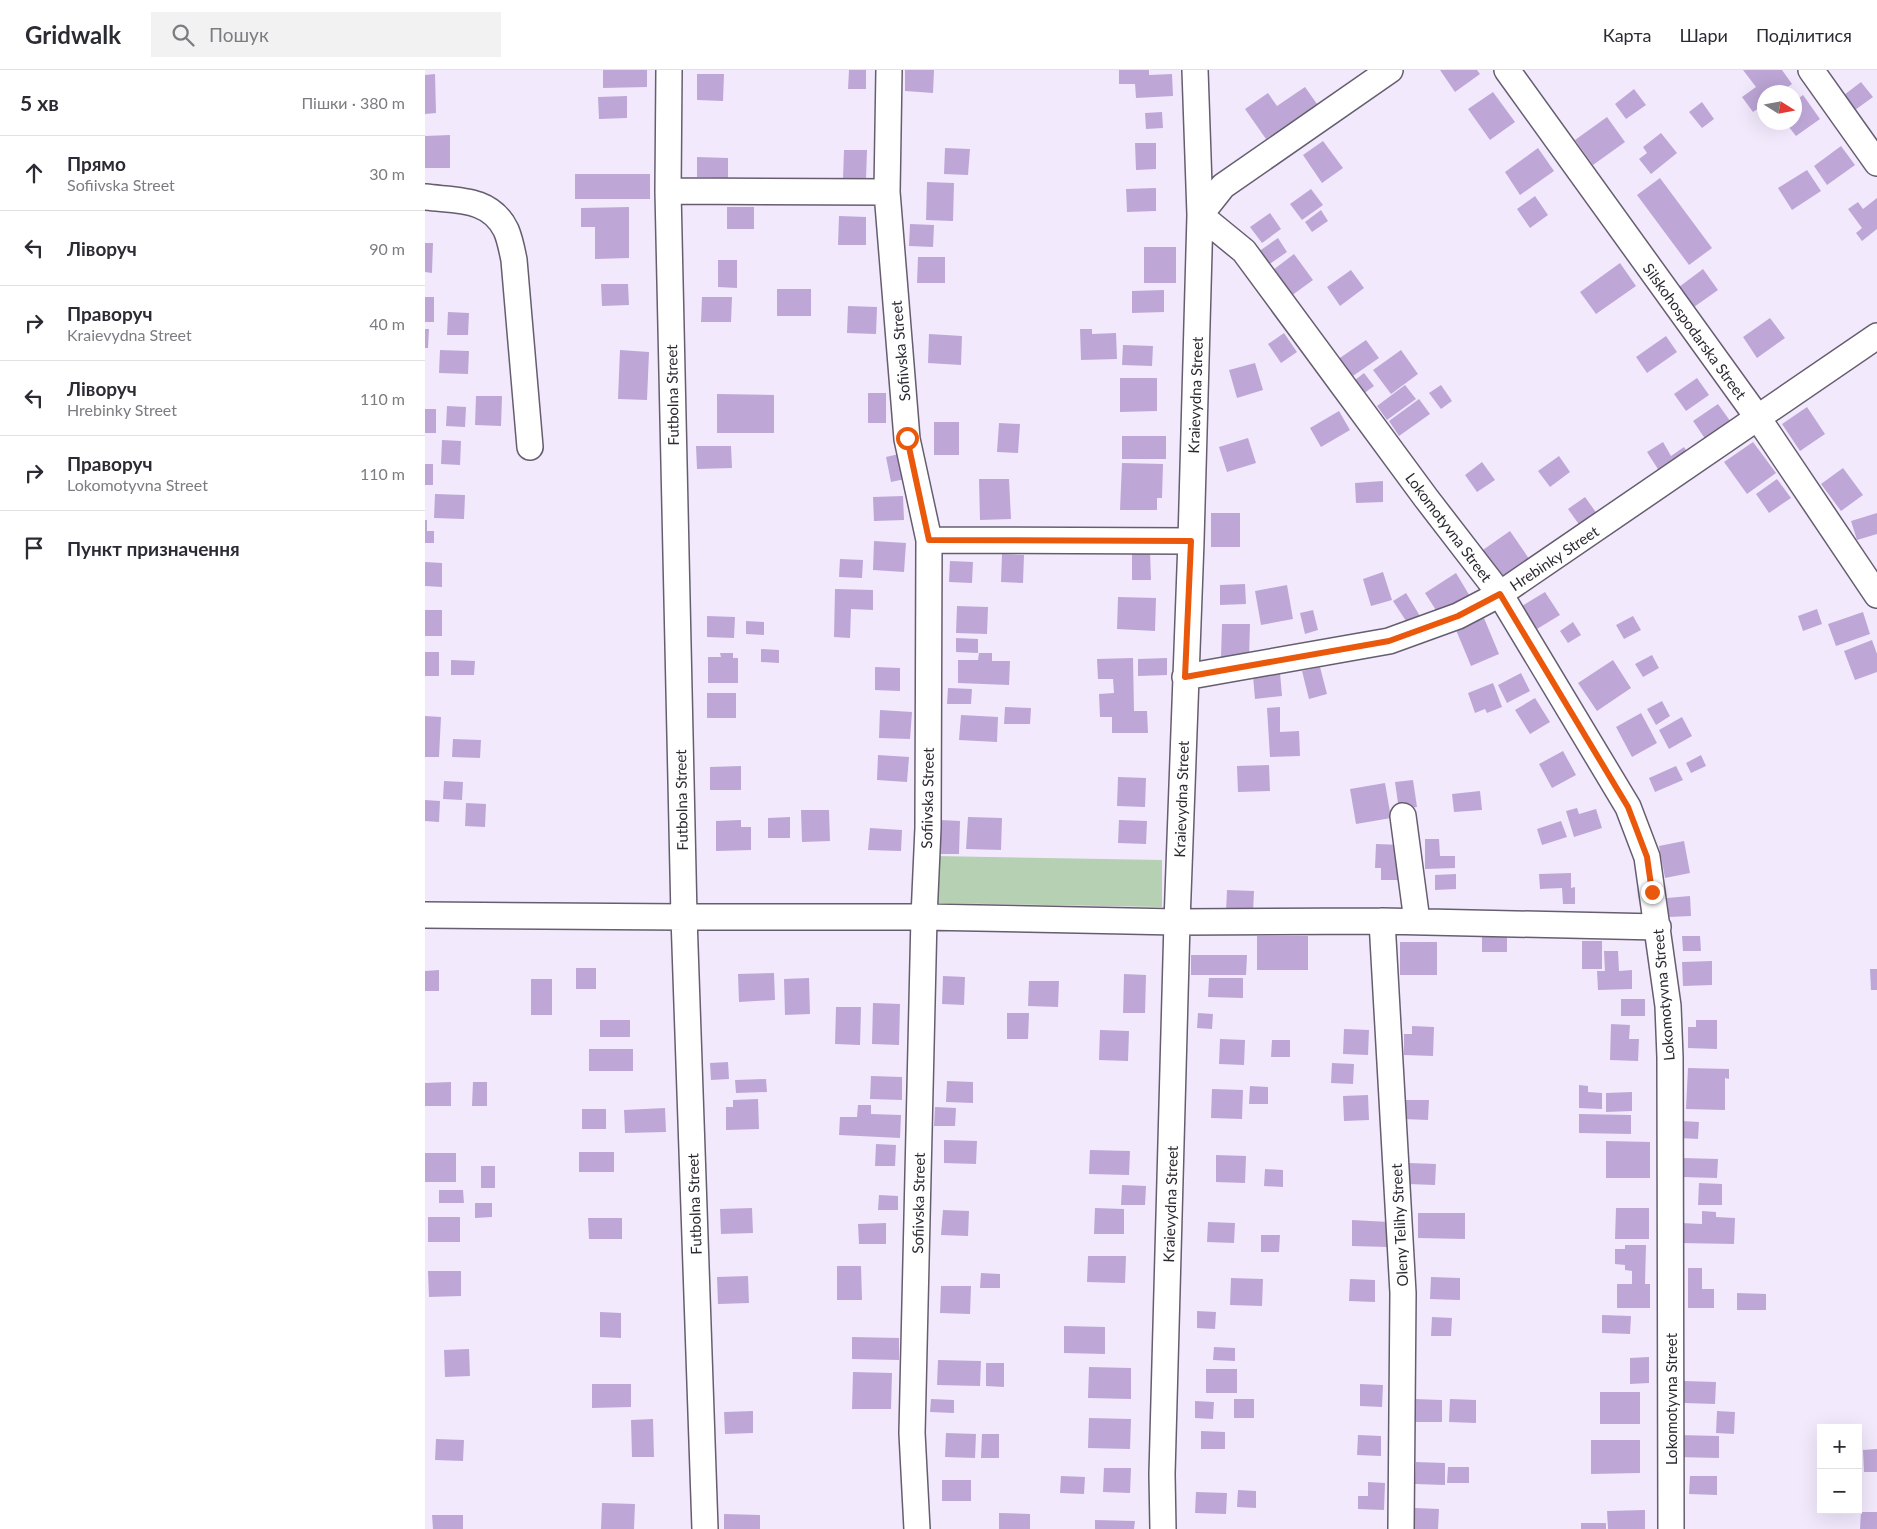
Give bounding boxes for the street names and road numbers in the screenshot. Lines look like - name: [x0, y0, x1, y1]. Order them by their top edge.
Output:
- street label: Silskohospodarska Street: [1640, 259, 1751, 403]
- street label: Sofiivska Street: [887, 299, 913, 402]
- street label: Kraievydna Street: [1184, 336, 1206, 454]
- street label: Futbolna Street: [662, 344, 682, 446]
- street label: Lokomotyvna Street: [1402, 469, 1496, 586]
- street label: Hrebinky Street: [1506, 521, 1602, 594]
- street label: Kraievydna Street: [1170, 740, 1192, 858]
- street label: Sofiivska Street: [917, 747, 937, 849]
- street label: Futbolna Street: [671, 749, 691, 851]
- street label: Lokomotyvna Street: [1648, 928, 1678, 1062]
- street label: Kraievydna Street: [1159, 1145, 1181, 1263]
- street label: Futbolna Street: [683, 1152, 705, 1255]
- street label: Sofiivska Street: [908, 1152, 928, 1254]
- street label: Oleny Telihy Street: [1387, 1162, 1411, 1287]
- street label: Lokomotyvna Street: [1662, 1332, 1680, 1465]

